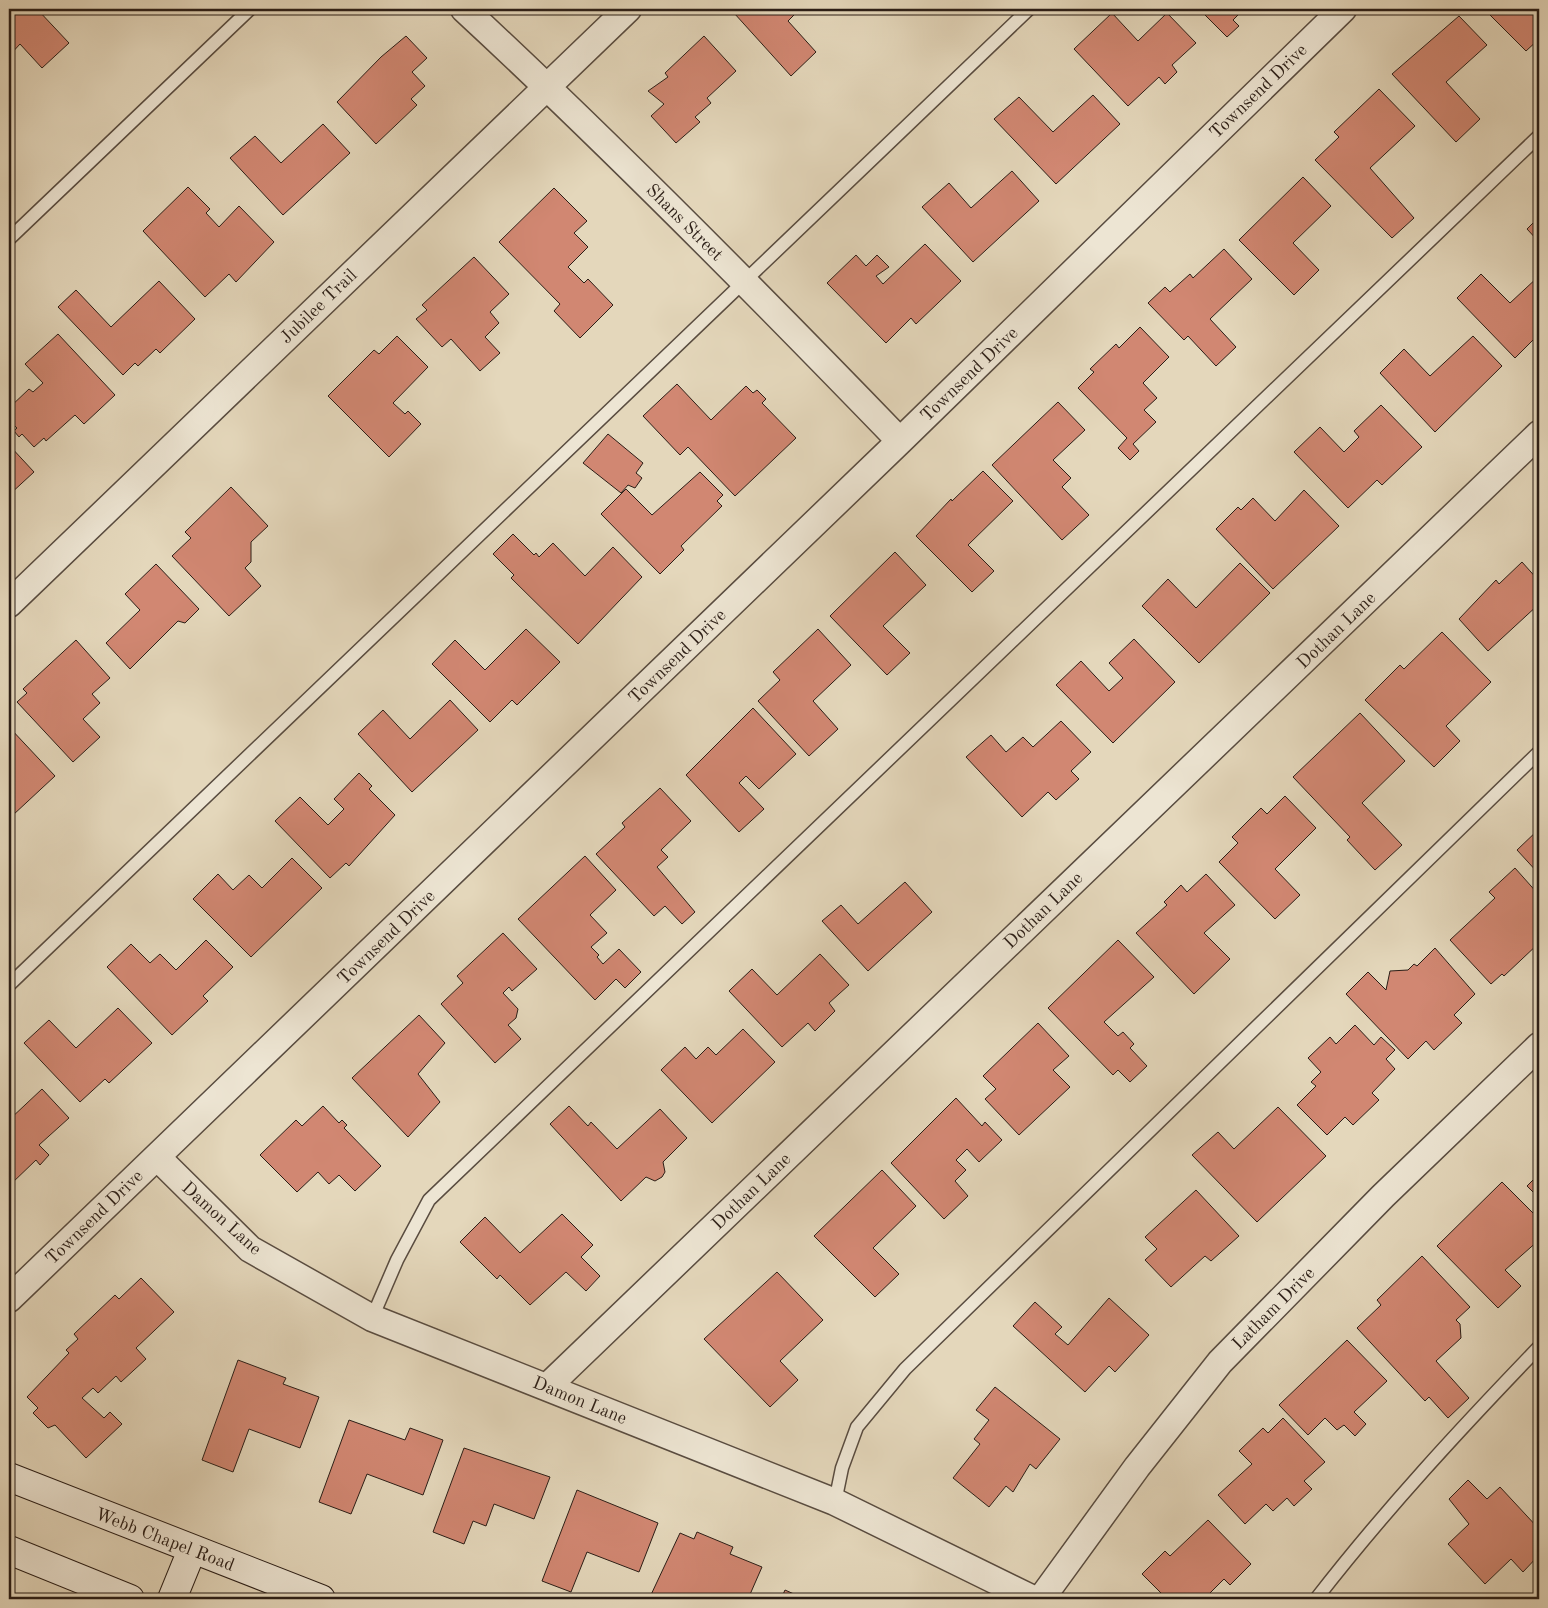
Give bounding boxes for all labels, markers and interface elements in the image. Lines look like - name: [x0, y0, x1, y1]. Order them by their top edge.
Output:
- street label: Townsend Drive: [1207, 41, 1311, 142]
- street label: Shans Street: [643, 181, 726, 264]
- street label: Jubilee Trail: [277, 266, 361, 347]
- street label: Townsend Drive: [918, 324, 1022, 425]
- street label: Dothan Lane: [1294, 589, 1380, 673]
- street label: Townsend Drive: [626, 606, 730, 707]
- street label: Dothan Lane: [1001, 869, 1087, 953]
- street label: Townsend Drive: [335, 887, 439, 988]
- street label: Dothan Lane: [709, 1150, 795, 1234]
- street label: Townsend Drive: [43, 1167, 147, 1268]
- street label: Damon Lane: [178, 1179, 264, 1259]
- street label: Latham Drive: [1229, 1264, 1318, 1353]
- street label: Damon Lane: [530, 1374, 629, 1428]
- street label: Webb Chapel Road: [93, 1505, 237, 1575]

